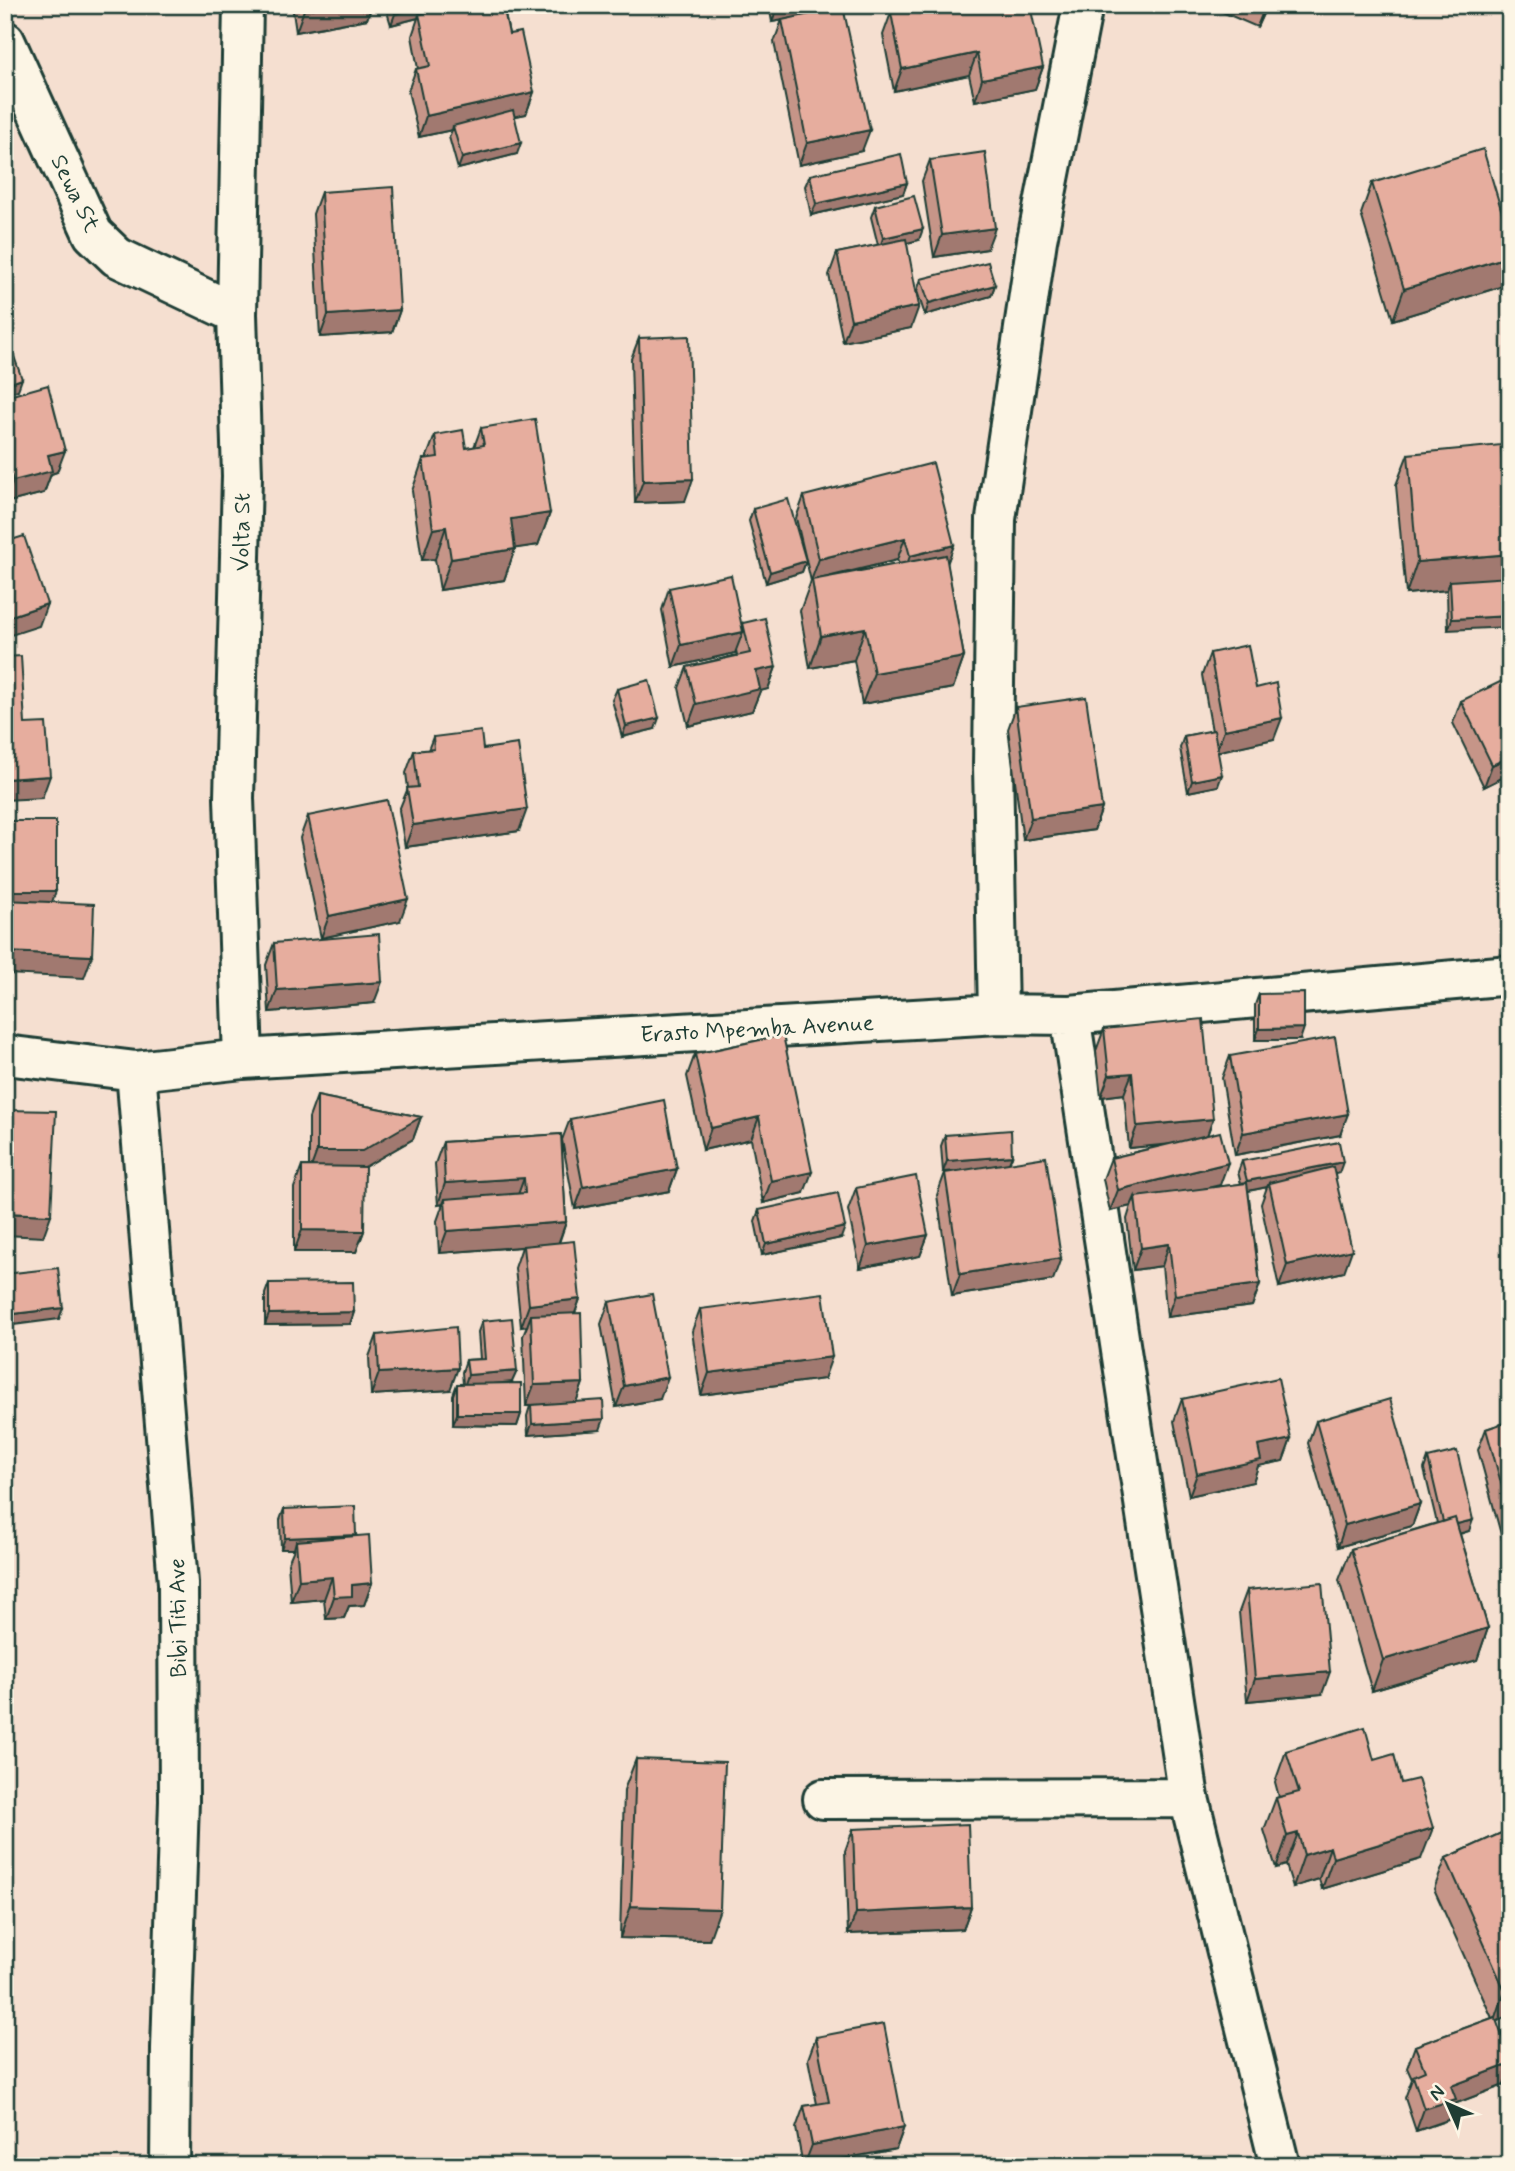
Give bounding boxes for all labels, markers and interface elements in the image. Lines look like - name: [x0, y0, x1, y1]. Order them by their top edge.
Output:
- street label: Sewa St: [43, 150, 106, 238]
- street label: Volta St: [227, 492, 259, 572]
- street label: Erasto Mpemba Avenue: [640, 1009, 875, 1051]
- street label: Bibi Titi Ave: [163, 1558, 195, 1678]
- north arrow: [1414, 2070, 1484, 2140]
- text: N: [1424, 2080, 1450, 2106]

